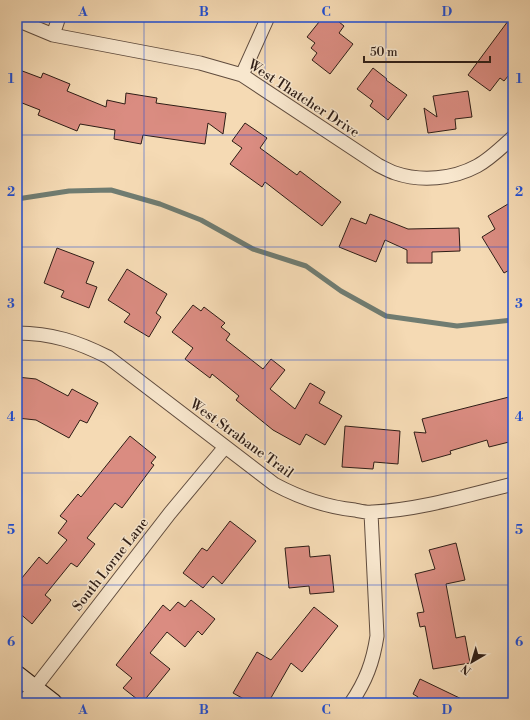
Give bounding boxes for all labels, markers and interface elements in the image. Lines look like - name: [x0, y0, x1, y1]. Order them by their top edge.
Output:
- text: A: [77, 4, 88, 20]
- text: B: [199, 4, 209, 20]
- text: C: [321, 4, 331, 20]
- text: D: [442, 4, 452, 20]
- scale bar: [364, 38, 490, 64]
- text: 50 m: [370, 45, 398, 60]
- street label: West Thatcher Drive: [243, 55, 363, 142]
- text: 1: [8, 71, 15, 87]
- text: 1: [516, 71, 523, 87]
- text: 2: [7, 184, 15, 200]
- text: 2: [515, 184, 523, 200]
- text: 3: [7, 296, 15, 312]
- text: 3: [515, 296, 523, 312]
- street label: West Strabane Trail: [185, 395, 297, 482]
- text: 4: [7, 409, 16, 425]
- text: 4: [515, 409, 524, 425]
- street label: South Lorne Lane: [69, 514, 153, 615]
- text: 5: [7, 522, 15, 538]
- text: 5: [515, 522, 523, 538]
- text: 6: [7, 634, 15, 650]
- text: 6: [515, 634, 523, 650]
- north arrow: [452, 642, 492, 682]
- text: N: [458, 661, 474, 677]
- text: A: [77, 702, 88, 718]
- text: B: [199, 702, 209, 718]
- text: C: [321, 702, 331, 718]
- text: D: [442, 702, 452, 718]

